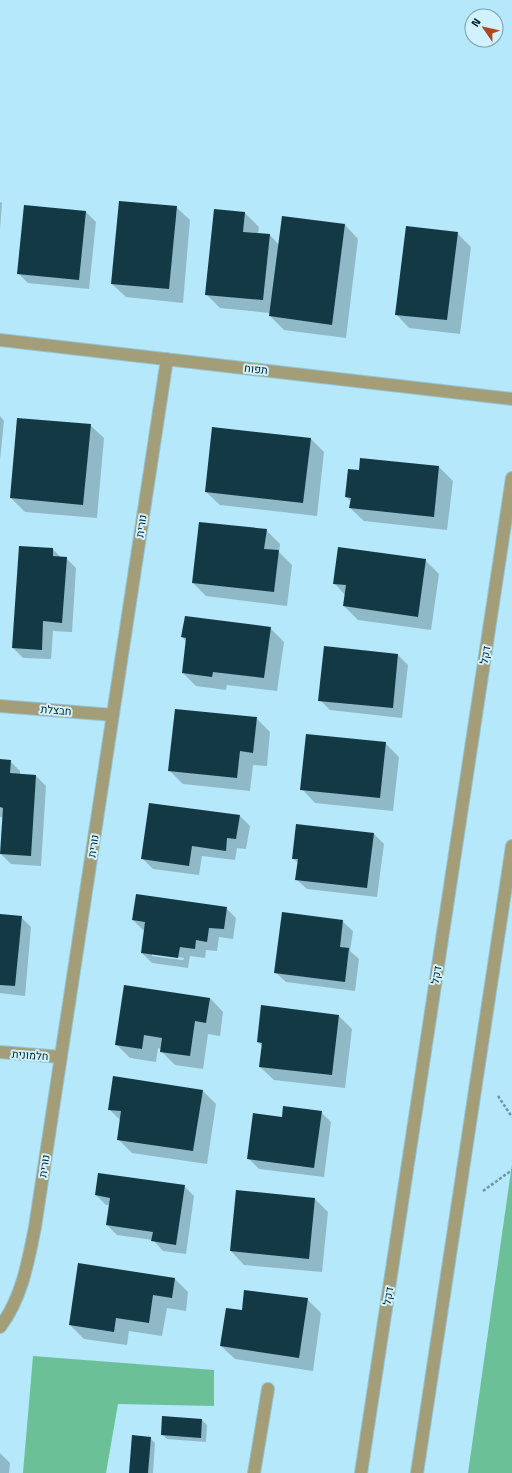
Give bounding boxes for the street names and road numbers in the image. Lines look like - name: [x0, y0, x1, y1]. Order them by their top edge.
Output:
- street label: תפוח: [243, 360, 269, 378]
- street label: נורית: [131, 513, 151, 539]
- street label: דקל: [476, 644, 494, 665]
- street label: חבצלת: [40, 701, 72, 719]
- street label: נורית: [83, 833, 103, 859]
- street label: דקל: [427, 964, 445, 985]
- street label: חלמונית: [11, 1046, 49, 1064]
- street label: נורית: [34, 1153, 54, 1179]
- street label: דקל: [379, 1285, 397, 1306]

